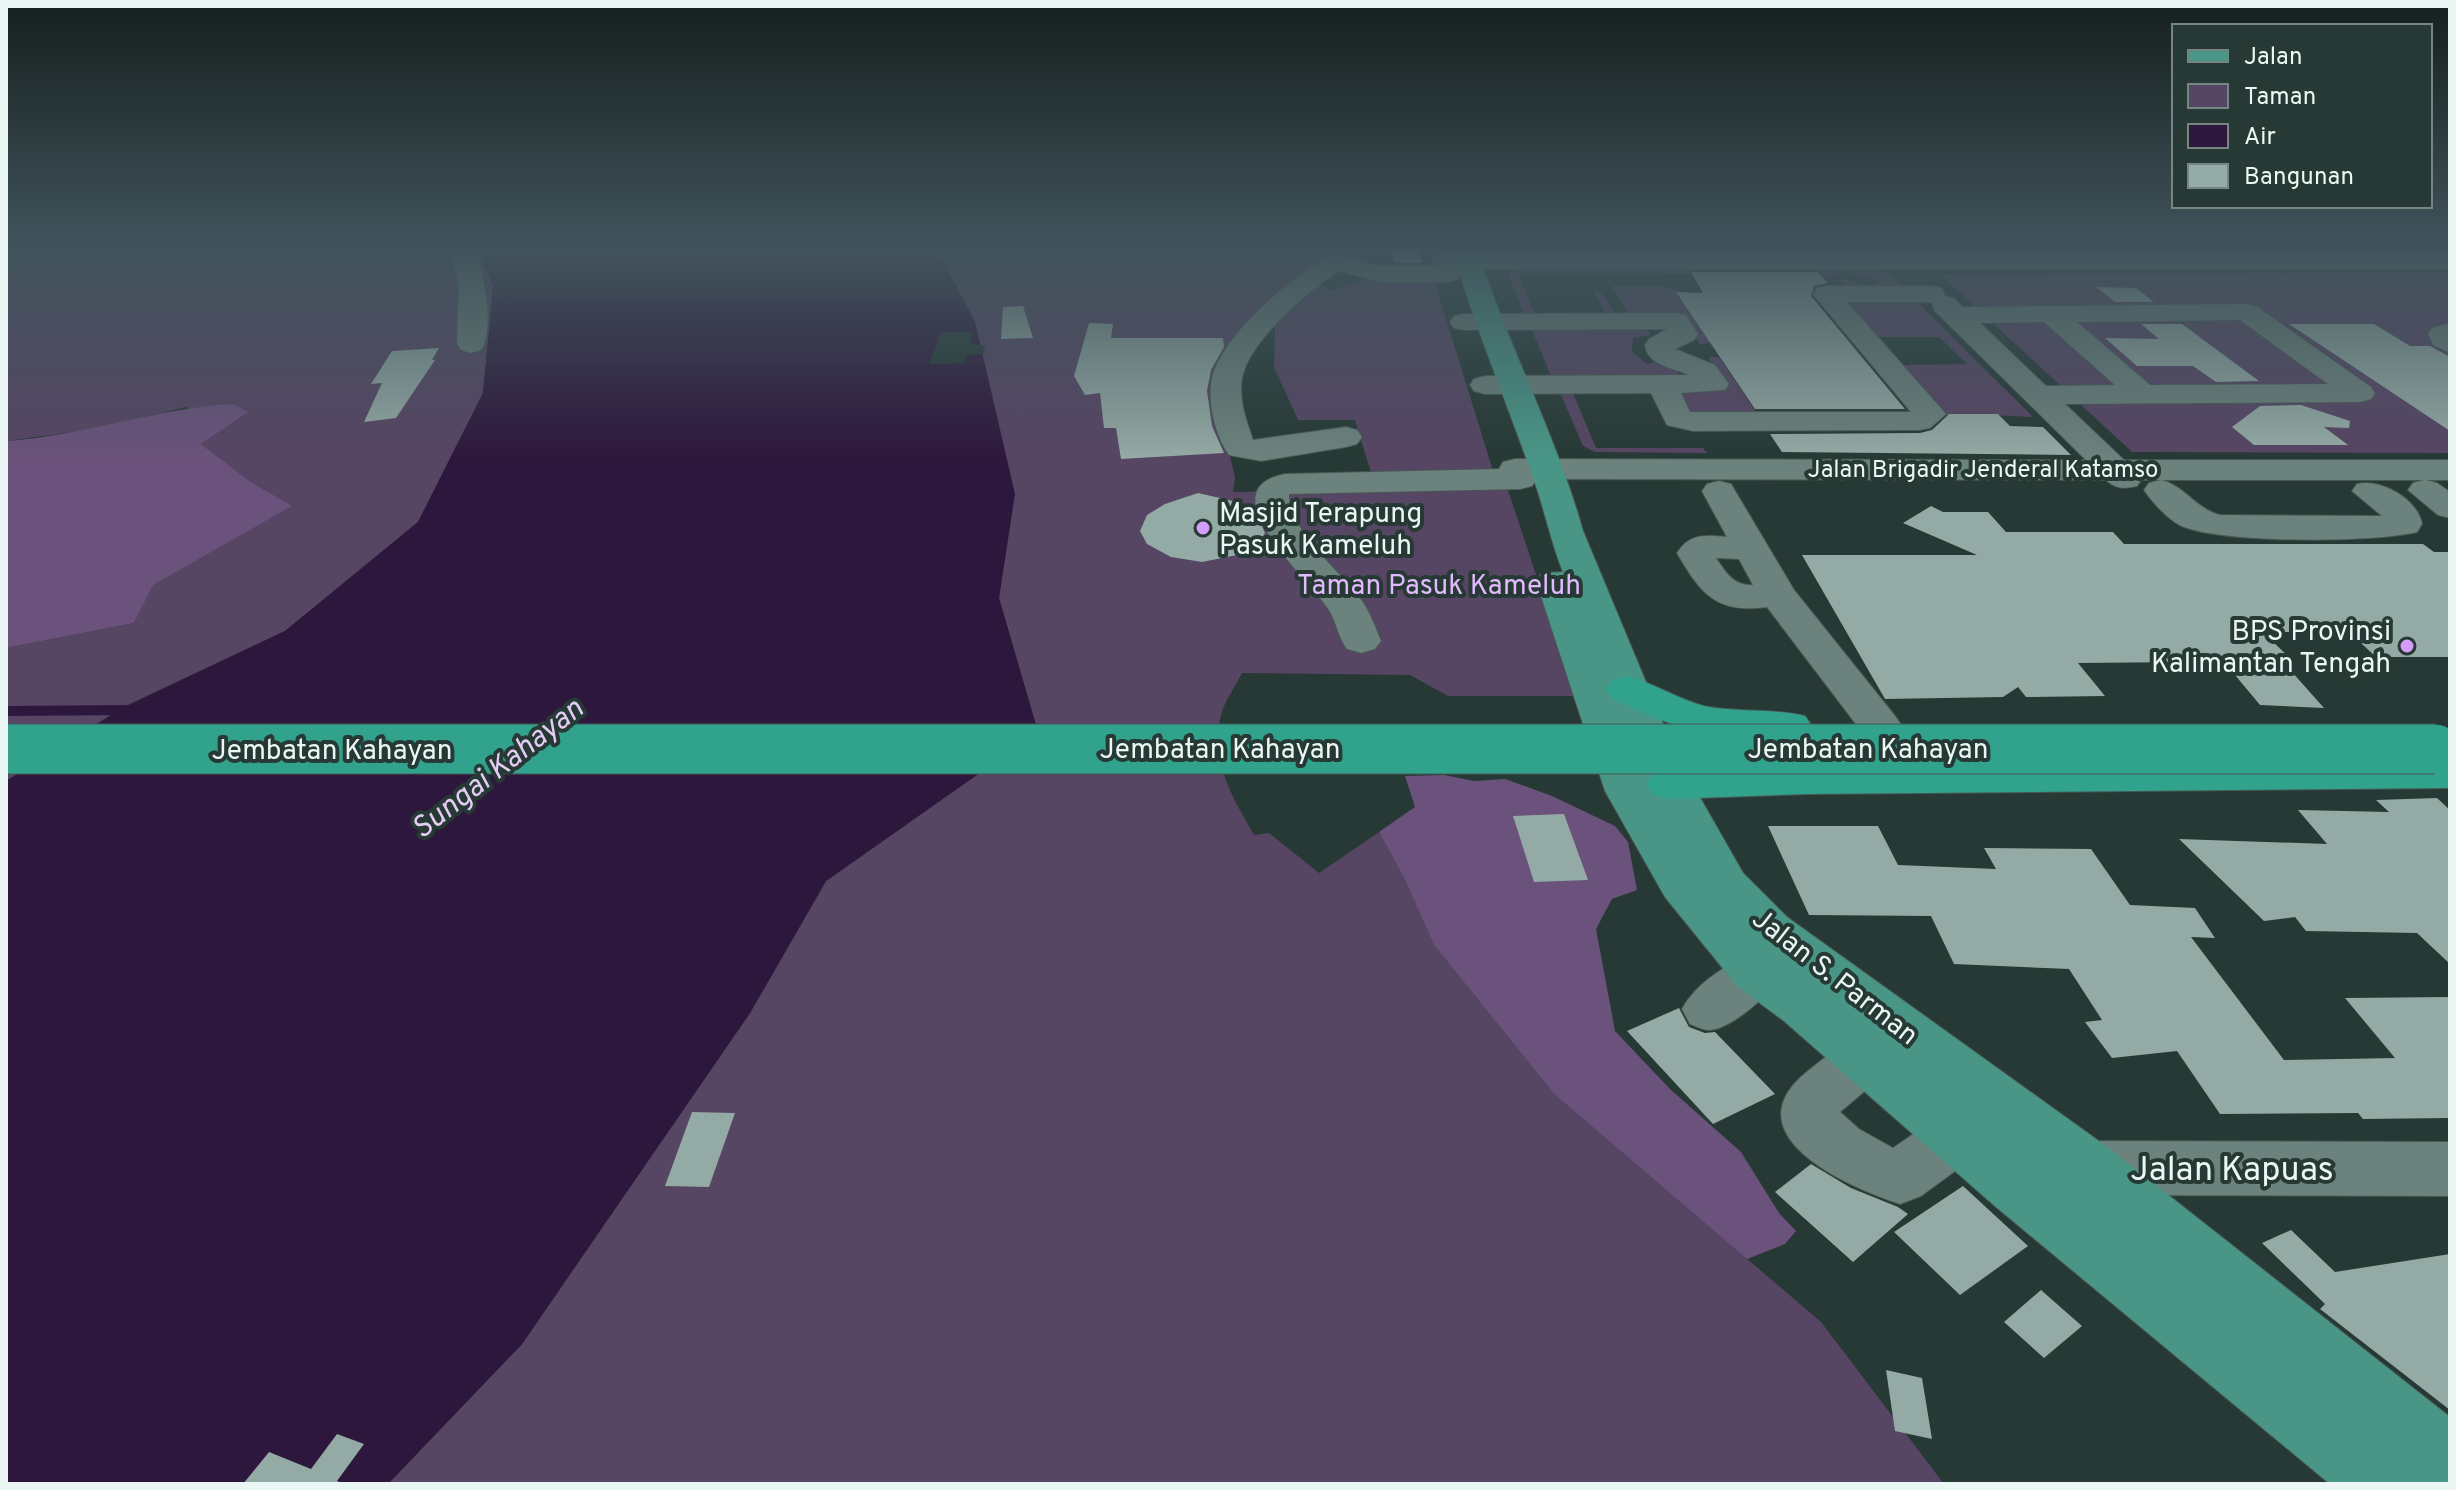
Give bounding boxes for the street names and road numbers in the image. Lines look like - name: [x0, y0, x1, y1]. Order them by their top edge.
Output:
- street label: Jalan Brigadir Jenderal Katamso: [1808, 456, 2158, 486]
- street label: Jembatan Kahayan: [1100, 733, 1341, 769]
- street label: Jembatan Kahayan: [1748, 733, 1989, 769]
- street label: Jembatan Kahayan: [212, 734, 453, 770]
- street label: Jalan S. Parman: [1744, 902, 1925, 1055]
- street label: Jalan Kapuas: [2130, 1150, 2334, 1193]

